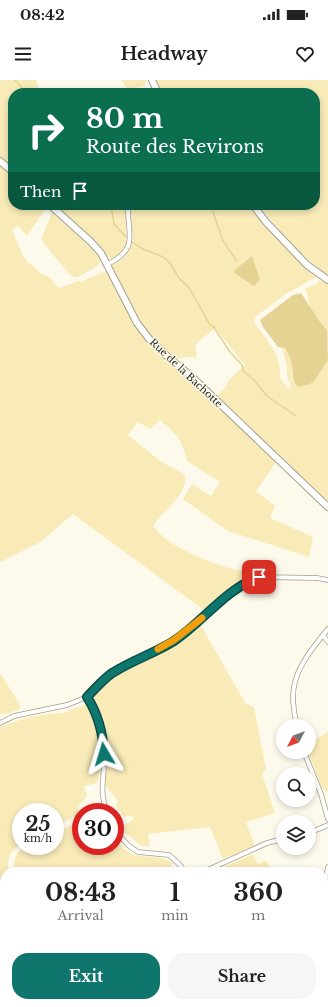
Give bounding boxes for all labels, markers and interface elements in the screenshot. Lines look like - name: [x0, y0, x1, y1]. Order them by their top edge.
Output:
- text: 08:42: [20, 5, 65, 24]
- icon: menu: [12, 43, 34, 65]
- text: Headway: [120, 43, 208, 65]
- icon: heart: [294, 43, 316, 65]
- text: 80 m: [86, 101, 163, 136]
- icon: right: [20, 104, 72, 156]
- text: Route des Revirons: [86, 136, 264, 158]
- icon: arrive: [69, 180, 91, 202]
- text: Then: [20, 182, 61, 201]
- street label: Rue de la Bachotte: [147, 336, 225, 410]
- pin: [242, 560, 276, 594]
- icon: arrive: [248, 566, 270, 588]
- north arrow: [276, 719, 316, 759]
- map controls: [276, 719, 316, 855]
- position arrow: [83, 733, 125, 775]
- button: search: [276, 767, 316, 807]
- speed limit sign: 30: [72, 803, 124, 855]
- text: 25: [26, 812, 50, 836]
- button: layers: [276, 815, 316, 855]
- text: km/h: [24, 832, 52, 845]
- text: 08:43: [45, 878, 116, 907]
- text: 1: [170, 878, 180, 907]
- text: 360: [233, 878, 283, 907]
- text: Arrival: [58, 907, 104, 924]
- text: min: [161, 907, 189, 924]
- text: m: [251, 907, 265, 924]
- button: Exit: [12, 953, 160, 999]
- button: Share: [168, 953, 316, 999]

